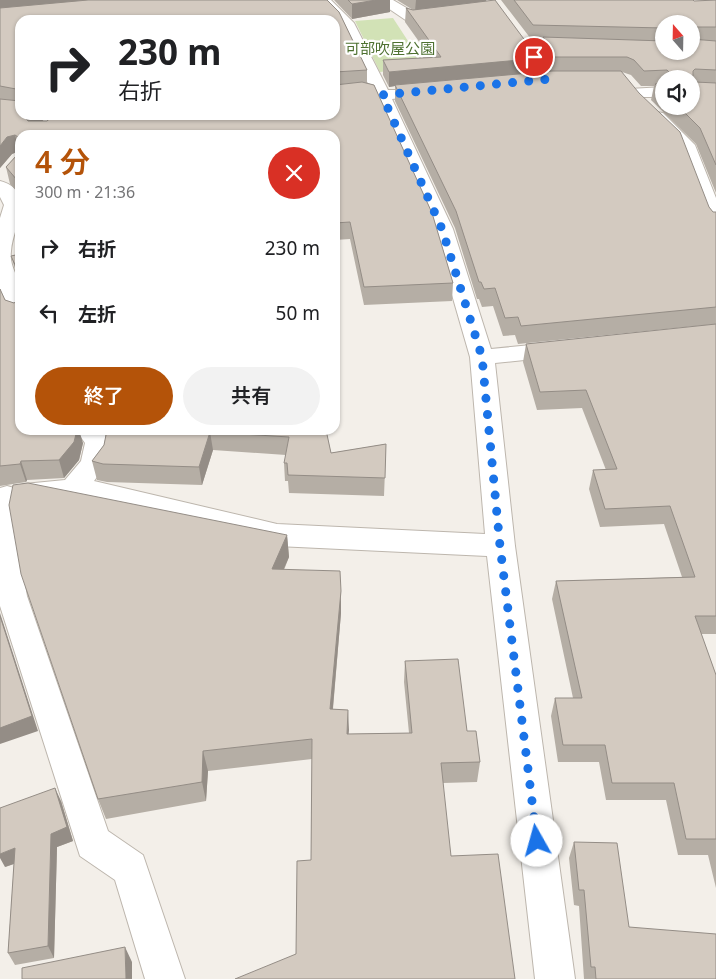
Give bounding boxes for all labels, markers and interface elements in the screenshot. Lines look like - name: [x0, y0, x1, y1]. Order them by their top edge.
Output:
- north arrow: [655, 15, 700, 60]
- map controls: [655, 15, 700, 115]
- text: 230 m: [118, 28, 221, 75]
- icon: right: [35, 35, 100, 100]
- pin: [513, 36, 555, 78]
- park label: 可部吹屋公園: [345, 38, 435, 58]
- icon: arrive: [520, 43, 548, 71]
- button: sound: [655, 70, 700, 115]
- text: 右折: [118, 75, 162, 105]
- text: 4 分: [35, 141, 90, 182]
- button: close: [268, 147, 320, 199]
- text: 300 m · 21:36: [35, 181, 135, 203]
- icon: right: [35, 234, 63, 262]
- text: 230 m: [265, 235, 320, 261]
- text: 右折: [78, 236, 116, 262]
- icon: left: [35, 299, 63, 327]
- text: 50 m: [276, 300, 320, 326]
- text: 左折: [78, 301, 116, 327]
- button: 終了: [35, 367, 173, 425]
- button: 共有: [183, 367, 320, 425]
- position arrow: [510, 814, 562, 866]

